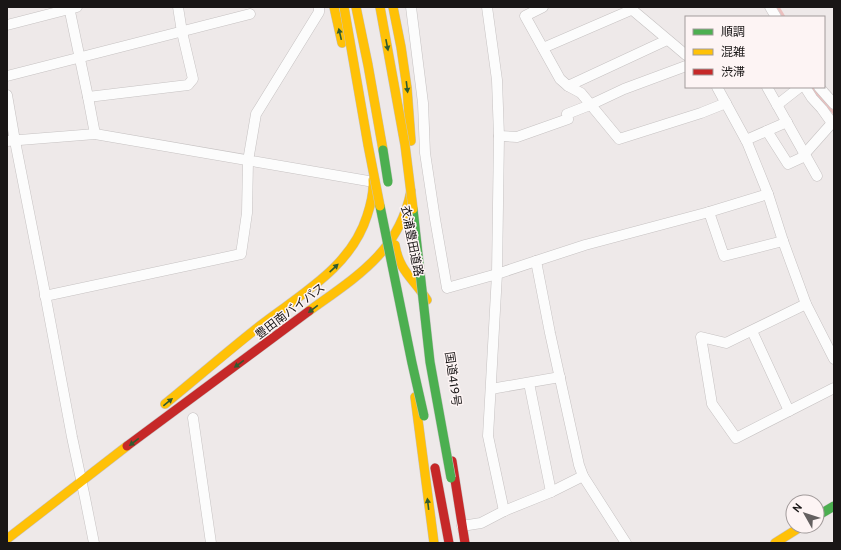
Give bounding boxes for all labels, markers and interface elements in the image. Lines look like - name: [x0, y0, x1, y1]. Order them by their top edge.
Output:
- legend: [685, 16, 825, 88]
- text: 順調: [721, 25, 745, 41]
- one-way arrow: [337, 27, 343, 39]
- one-way arrow: [385, 39, 391, 51]
- text: 混雑: [721, 45, 745, 61]
- text: 渋滞: [721, 65, 745, 81]
- one-way arrow: [403, 81, 410, 93]
- street label: 衣浦豊田道路: [396, 204, 426, 278]
- one-way arrow: [329, 263, 339, 273]
- street label: 豊田南バイパス: [252, 280, 329, 343]
- one-way arrow: [308, 305, 319, 313]
- street label: 国道419号: [440, 351, 464, 408]
- one-way arrow: [234, 360, 244, 368]
- one-way arrow: [162, 397, 173, 406]
- one-way arrow: [129, 437, 140, 446]
- north arrow: [785, 494, 825, 534]
- one-way arrow: [425, 498, 431, 510]
- text: N: [790, 501, 806, 516]

